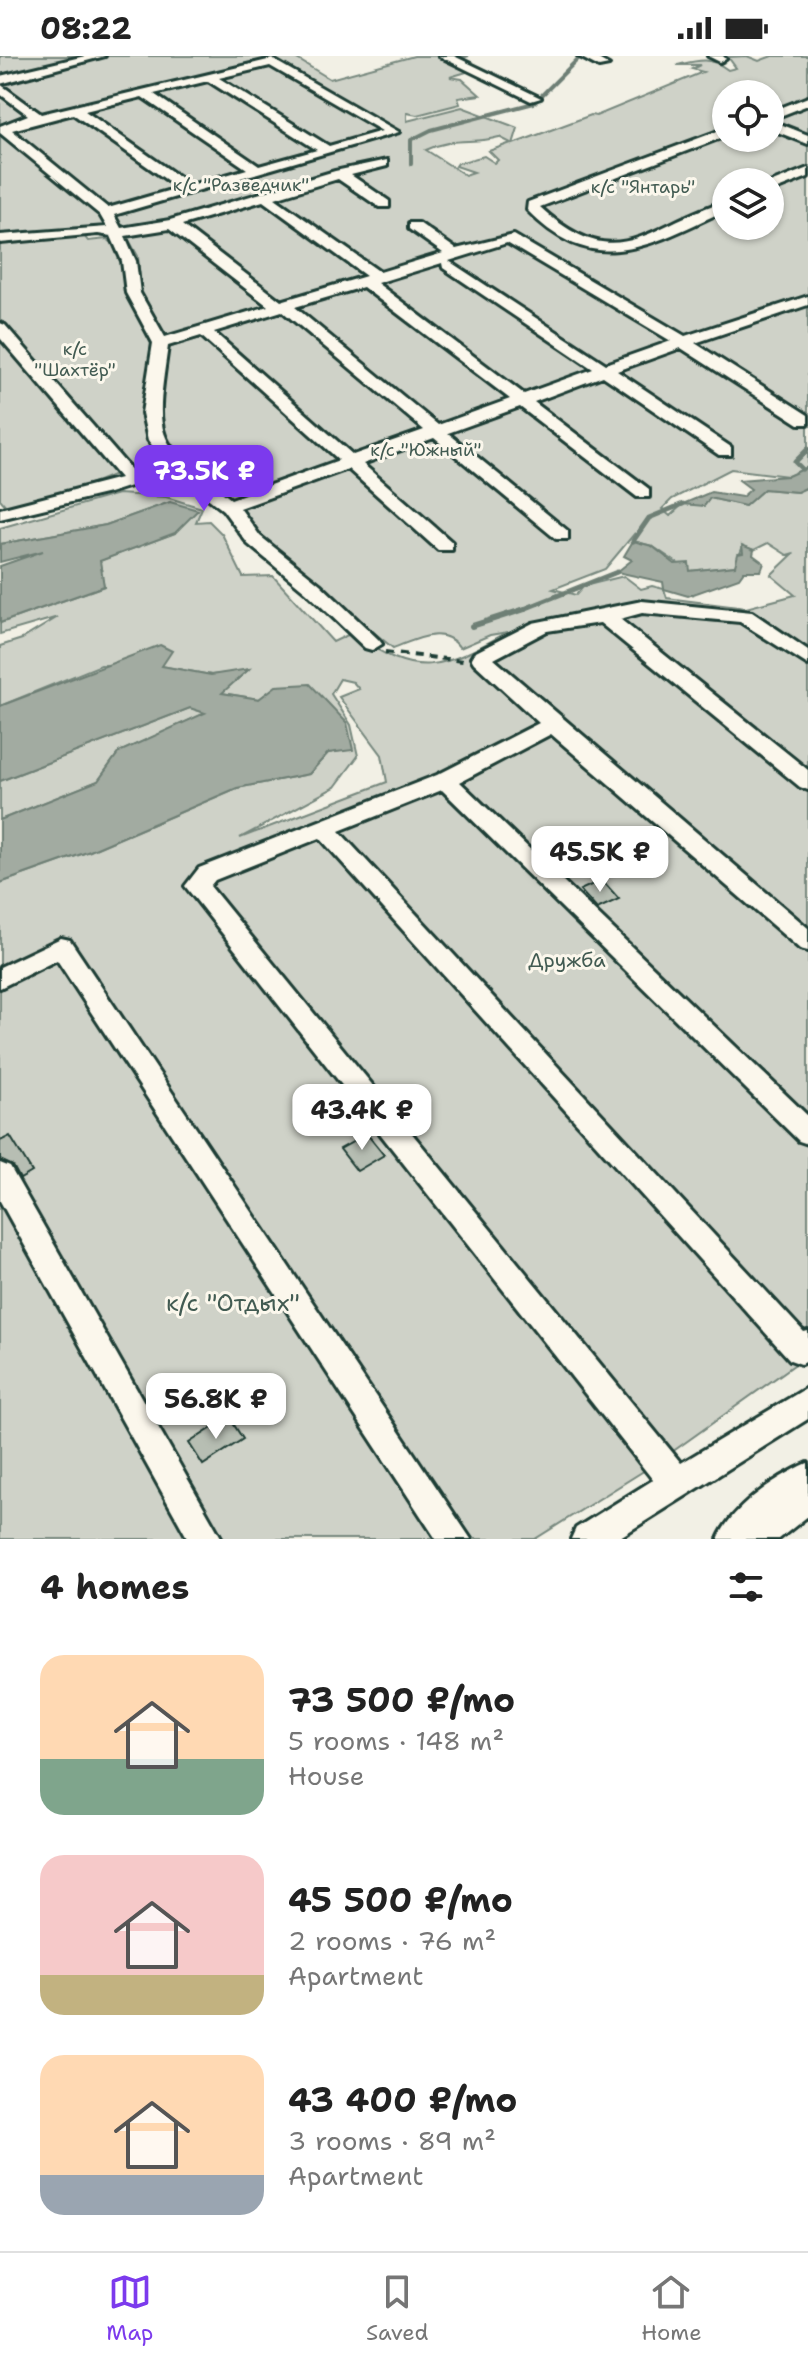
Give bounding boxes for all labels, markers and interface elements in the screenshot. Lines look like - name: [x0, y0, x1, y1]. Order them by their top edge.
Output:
- text: 08:22: [40, 8, 132, 49]
- map controls: [712, 80, 784, 240]
- button: locate: [712, 80, 784, 152]
- button: layers: [712, 168, 784, 240]
- park label: к/с "Разведчик": [173, 173, 309, 197]
- park label: к/с "Янтарь": [591, 175, 695, 199]
- park label: к/с "Шахтёр": [34, 337, 116, 382]
- park label: к/с "Южный": [370, 438, 482, 462]
- pin: 73.5K ₽: [130, 445, 278, 513]
- text: 73.5K ₽: [152, 453, 256, 488]
- pin: 45.5K ₽: [526, 826, 674, 894]
- text: 45.5K ₽: [549, 834, 651, 869]
- park label: Дружба: [528, 947, 606, 973]
- pin: 43.4K ₽: [288, 1084, 436, 1152]
- text: 43.4K ₽: [310, 1092, 414, 1127]
- park label: к/с "Отдых": [166, 1287, 300, 1319]
- pin: 56.8K ₽: [142, 1373, 290, 1441]
- text: 56.8K ₽: [164, 1381, 268, 1416]
- text: 4 homes: [40, 1564, 189, 1610]
- icon: filters: [724, 1565, 768, 1609]
- text: 73 500 ₽/mo: [288, 1677, 515, 1723]
- icon: home: [104, 1687, 200, 1783]
- text: 5 rooms · 148 m²: [288, 1723, 504, 1758]
- text: House: [288, 1758, 364, 1793]
- text: 45 500 ₽/mo: [288, 1877, 513, 1923]
- icon: home: [104, 1887, 200, 1983]
- text: 2 rooms · 76 m²: [288, 1923, 496, 1958]
- text: Apartment: [288, 1958, 424, 1993]
- text: 43 400 ₽/mo: [288, 2077, 517, 2123]
- icon: home: [104, 2087, 200, 2183]
- text: 3 rooms · 89 m²: [288, 2123, 496, 2158]
- text: Apartment: [288, 2158, 424, 2193]
- tab: Map: [106, 2270, 153, 2347]
- tab: Saved: [366, 2270, 429, 2347]
- tab: Home: [641, 2270, 702, 2347]

